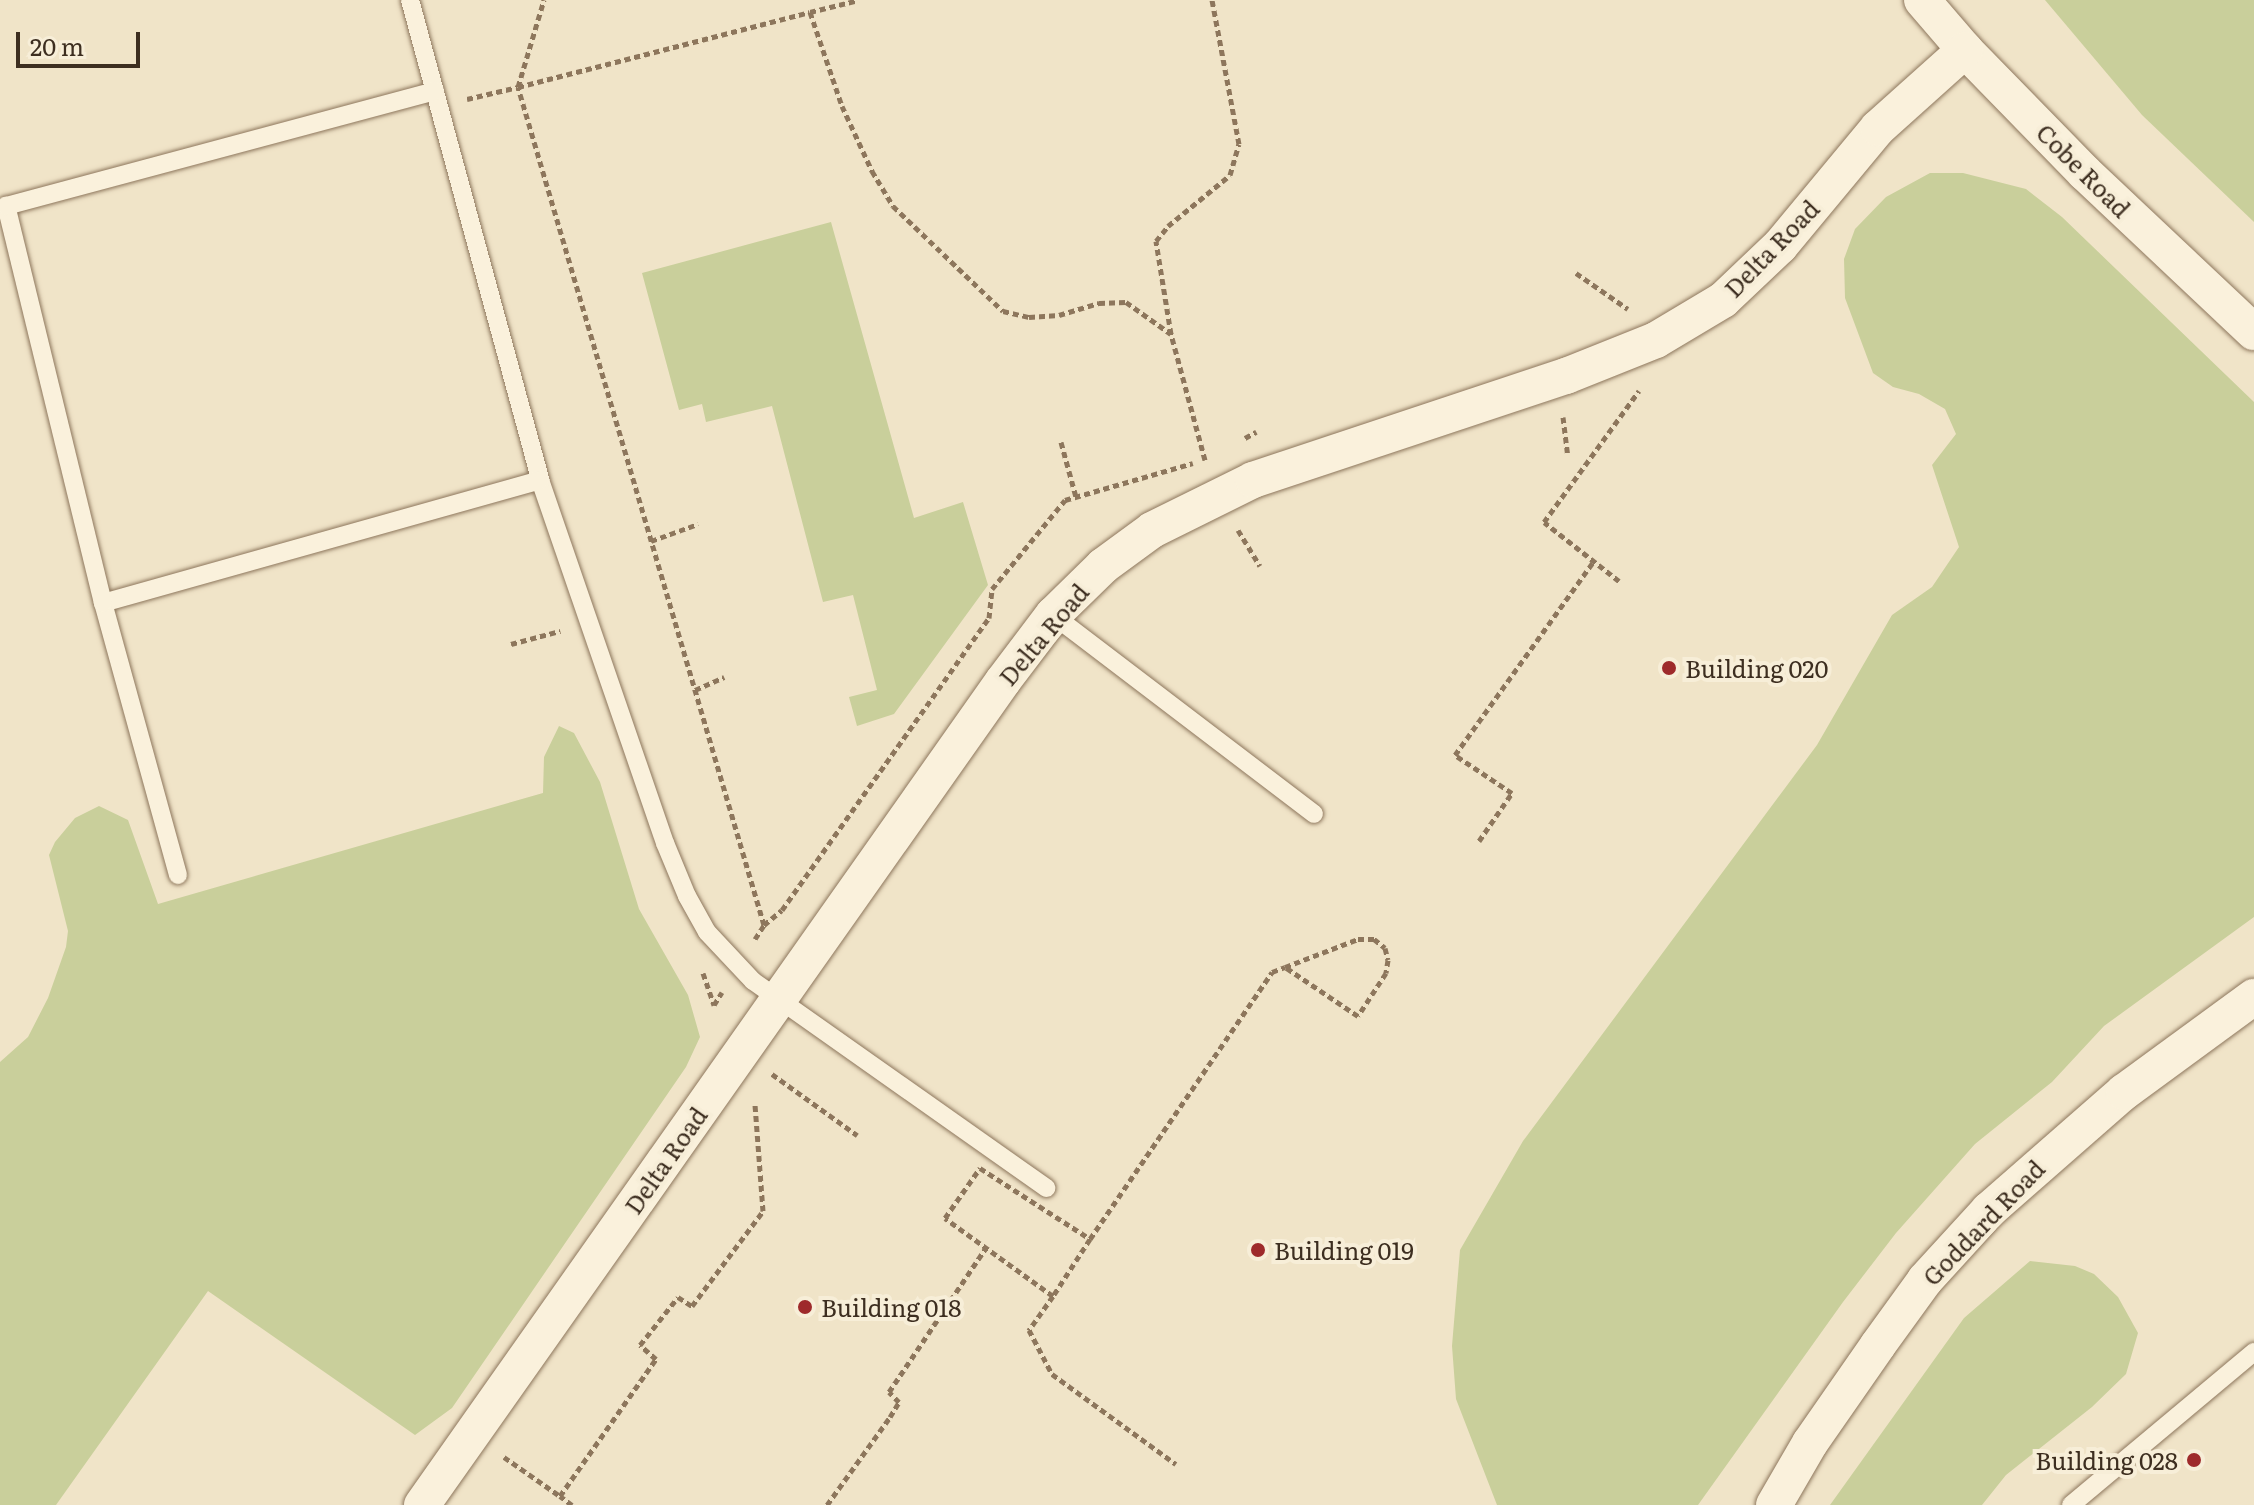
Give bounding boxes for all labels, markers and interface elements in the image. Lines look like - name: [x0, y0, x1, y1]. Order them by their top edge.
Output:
- scale bar: [20, 16, 144, 66]
- text: 20 m: [30, 28, 84, 63]
- street label: Cobe Road: [2031, 117, 2137, 223]
- street label: Delta Road: [1718, 194, 1824, 302]
- street label: Delta Road: [992, 577, 1094, 691]
- place label: Building 020: [1685, 654, 1828, 682]
- marker: Building 020: [1660, 659, 1678, 677]
- street label: Delta Road: [618, 1101, 712, 1219]
- street label: Goddard Road: [1916, 1153, 2050, 1291]
- place label: Building 019: [1274, 1236, 1414, 1264]
- marker: Building 019: [1249, 1241, 1267, 1259]
- place label: Building 018: [821, 1293, 961, 1321]
- marker: Building 018: [796, 1298, 814, 1316]
- place label: Building 028: [2035, 1446, 2178, 1474]
- marker: Building 028: [2185, 1451, 2203, 1469]

